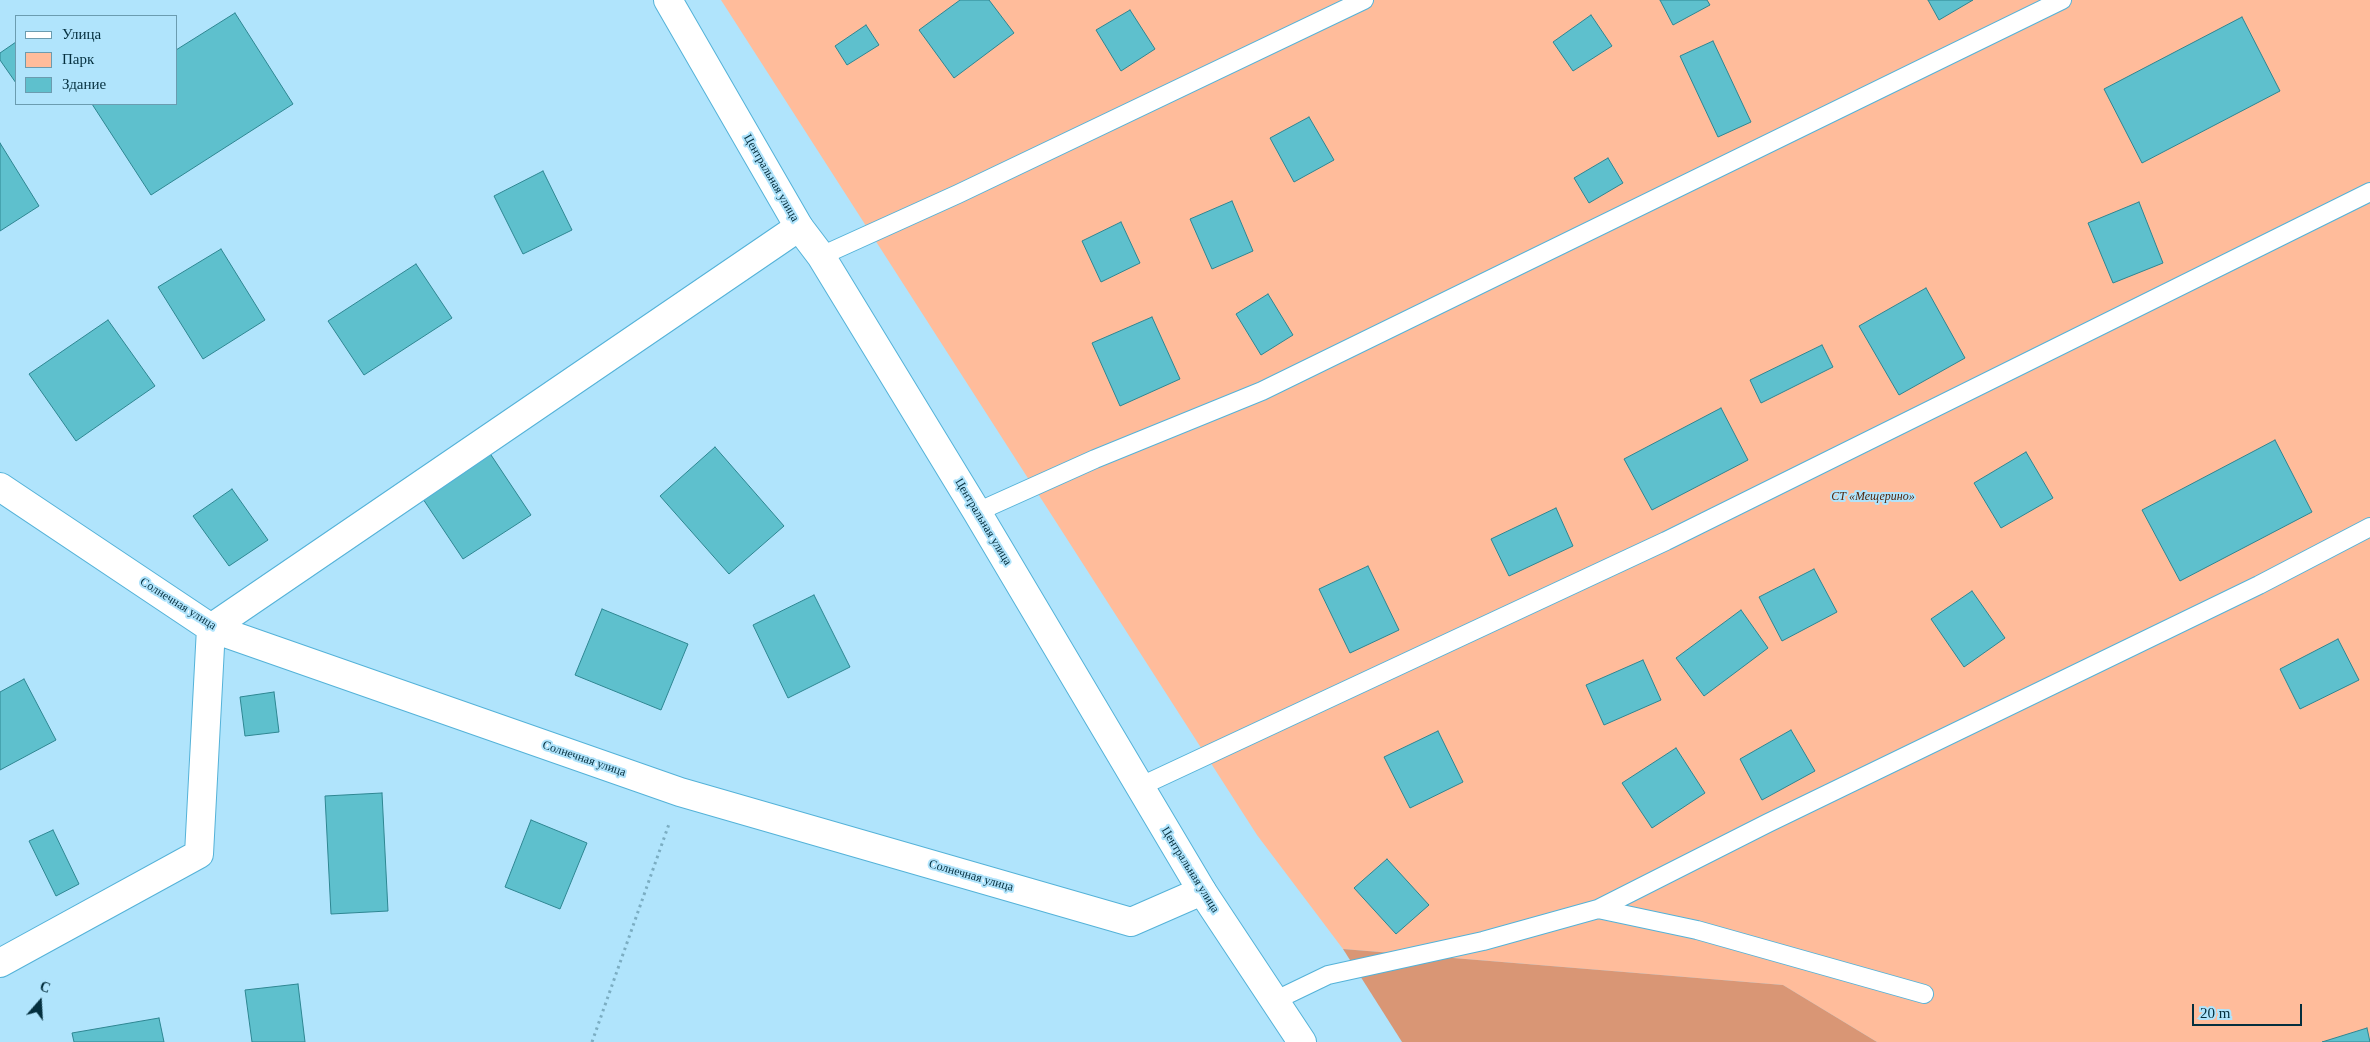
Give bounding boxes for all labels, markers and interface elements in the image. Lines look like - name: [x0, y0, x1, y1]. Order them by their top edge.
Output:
- legend: [15, 15, 178, 105]
- text: Улица: [62, 26, 101, 42]
- text: Парк: [62, 51, 94, 67]
- text: Здание: [62, 76, 106, 92]
- street label: Центральная улица: [740, 132, 802, 224]
- street label: Центральная улица: [951, 476, 1015, 568]
- park label: СТ «Мещерино»: [1831, 490, 1915, 504]
- street label: Солнечная улица: [137, 575, 219, 633]
- street label: Солнечная улица: [540, 738, 628, 780]
- street label: Центральная улица: [1158, 824, 1222, 916]
- street label: Солнечная улица: [927, 857, 1015, 895]
- north arrow: [15, 977, 65, 1027]
- text: С: [38, 979, 52, 996]
- scale bar: [2195, 994, 2305, 1026]
- text: 20 m: [2200, 1005, 2230, 1021]

